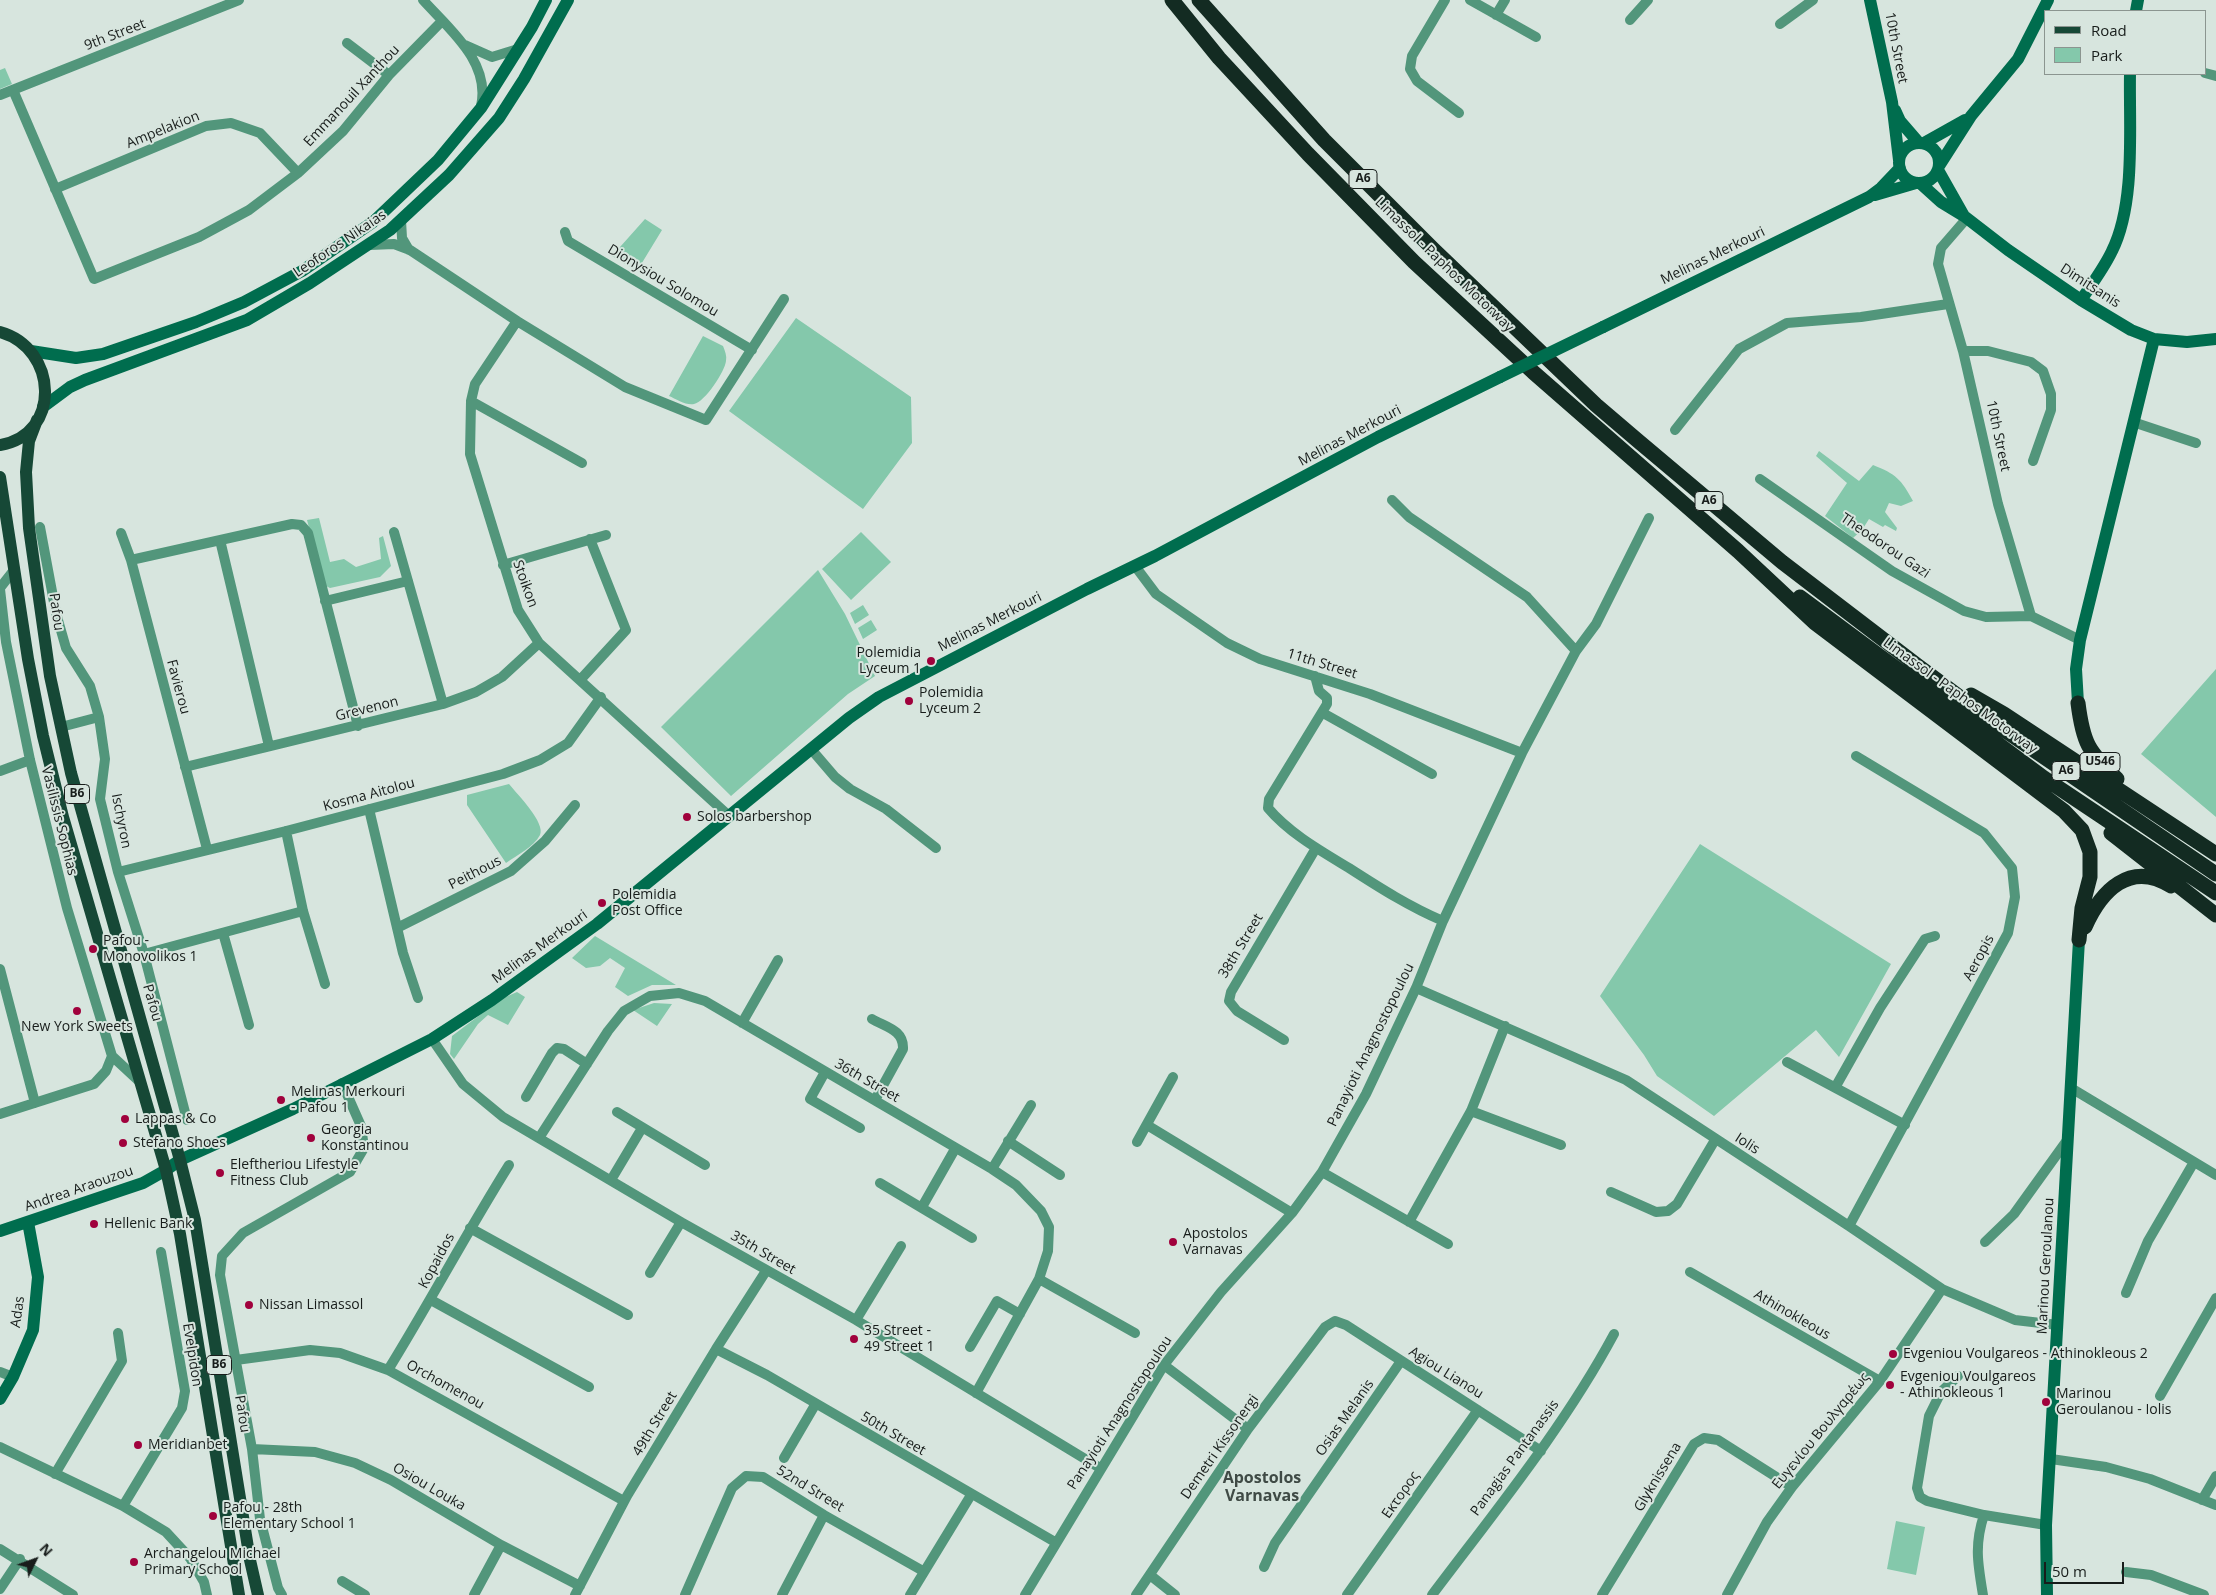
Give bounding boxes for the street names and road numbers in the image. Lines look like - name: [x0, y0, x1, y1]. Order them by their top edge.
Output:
- street label: 10th Street: [1881, 11, 1911, 85]
- street label: 9th Street: [82, 16, 148, 54]
- street label: Emmanouil Xanthou: [301, 42, 403, 150]
- street label: Ampelakion: [124, 108, 202, 152]
- road number: A6: [1349, 170, 1377, 188]
- street label: Limassol - Paphos Motorway: [1371, 194, 1517, 336]
- street label: Leoforos Nikaias: [290, 207, 390, 281]
- street label: Melinas Merkouri: [1658, 223, 1768, 289]
- street label: Dionysiou Solomou: [604, 241, 722, 321]
- street label: Dimitsanis: [2057, 260, 2123, 312]
- street label: 10th Street: [1982, 399, 2014, 473]
- street label: Melinas Merkouri: [1296, 402, 1404, 470]
- road number: A6: [1695, 492, 1723, 511]
- street label: Theodorou Gazi: [1837, 510, 1933, 582]
- street label: Stoikon: [509, 558, 541, 610]
- street label: Melinas Merkouri: [935, 589, 1045, 655]
- street label: Pafou: [45, 592, 67, 632]
- street label: Limassol - Paphos Motorway: [1880, 634, 2040, 758]
- street label: 11th Street: [1285, 645, 1359, 683]
- street label: Favierou: [163, 658, 193, 716]
- street label: Grevenon: [334, 693, 400, 725]
- road number: U546: [2080, 752, 2120, 772]
- road number: A6: [2052, 761, 2080, 780]
- street label: Vasilissis Sophias: [37, 765, 81, 877]
- street label: Kosma Aitolou: [321, 775, 417, 815]
- road number: B6: [64, 784, 90, 804]
- street label: Ischyron: [107, 792, 135, 850]
- street label: Peithous: [446, 853, 504, 893]
- street label: Melinas Merkouri: [489, 907, 591, 987]
- street label: 38th Street: [1215, 911, 1267, 981]
- street label: Aeropis: [1960, 932, 1998, 984]
- street label: Panayioti Anagnostopoulou: [1324, 961, 1418, 1129]
- street label: Pafou: [139, 982, 165, 1024]
- street label: 36th Street: [831, 1056, 903, 1106]
- street label: Iolis: [1731, 1130, 1763, 1158]
- street label: Andrea Araouzou: [22, 1163, 136, 1215]
- street label: Marinou Geroulanou: [2034, 1197, 2058, 1335]
- street label: 35th Street: [727, 1228, 799, 1278]
- street label: Kopaidos: [415, 1230, 459, 1292]
- street label: Athinokleous: [1751, 1286, 1833, 1344]
- street label: Adas: [7, 1295, 29, 1329]
- street label: Evelpidon: [179, 1322, 205, 1388]
- street label: Panayioti Anagnostopoulou: [1064, 1333, 1176, 1493]
- street label: Agiou Lianou: [1406, 1343, 1486, 1403]
- road number: B6: [206, 1356, 232, 1374]
- street label: Orchomenou: [403, 1357, 487, 1413]
- street label: Ευγενίου Βουλγαρέως: [1769, 1369, 1873, 1493]
- street label: Osias Melanis: [1312, 1376, 1378, 1460]
- street label: 49th Street: [629, 1389, 681, 1459]
- street label: Demetri Kissonergi: [1178, 1391, 1262, 1503]
- street label: Pafou: [231, 1394, 253, 1434]
- street label: Panagias Pantanassis: [1467, 1397, 1563, 1519]
- street label: 50th Street: [857, 1409, 929, 1459]
- street label: Glyknissena: [1631, 1439, 1685, 1515]
- street label: Osiou Louka: [390, 1459, 468, 1515]
- street label: 52nd Street: [773, 1462, 847, 1516]
- street label: Εκτορος: [1379, 1468, 1423, 1522]

